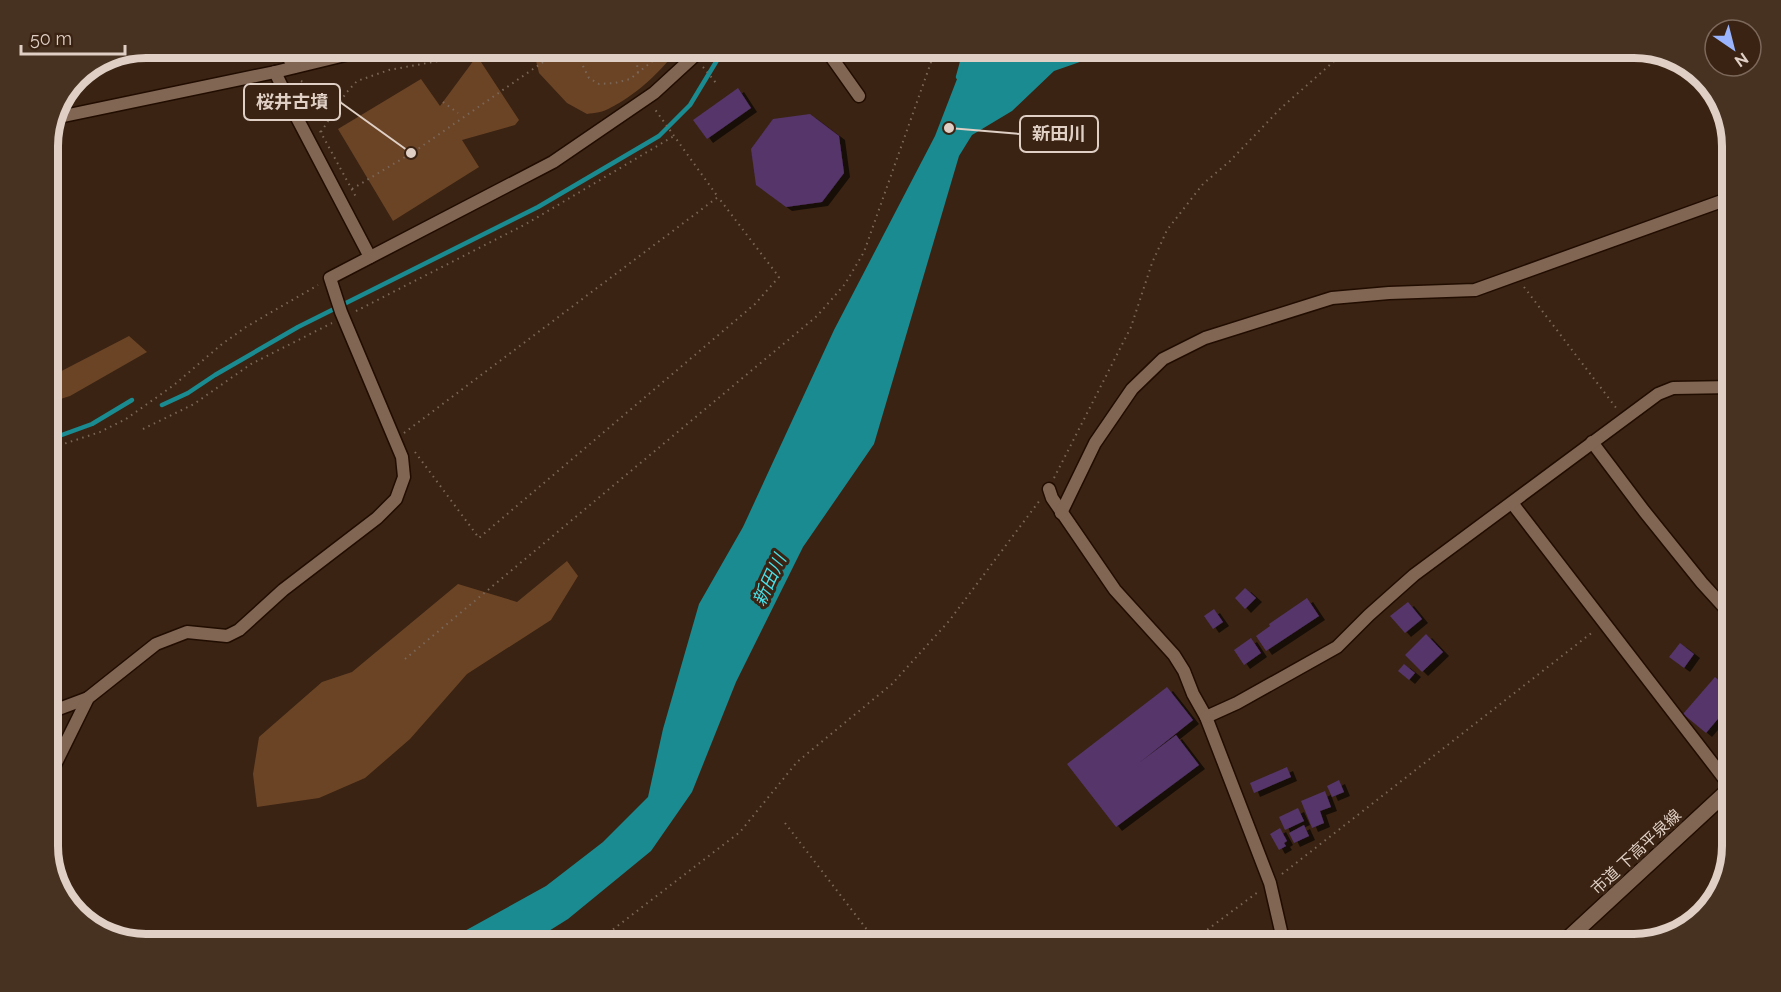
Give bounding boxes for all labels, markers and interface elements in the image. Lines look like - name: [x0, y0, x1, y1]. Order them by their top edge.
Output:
- scale bar: [21, 18, 124, 56]
- north arrow: [1703, 18, 1763, 78]
- text: 50 m: [30, 28, 72, 49]
- text: N: [1731, 49, 1752, 71]
- callout: 桜井古墳: [244, 84, 340, 120]
- text: 桜井古墳: [256, 91, 328, 112]
- callout: 新田川: [1020, 116, 1098, 152]
- text: 新田川: [1032, 123, 1086, 144]
- water label: 新田川: [748, 549, 791, 609]
- street label: 市道 下高平泉線: [1587, 805, 1685, 899]

